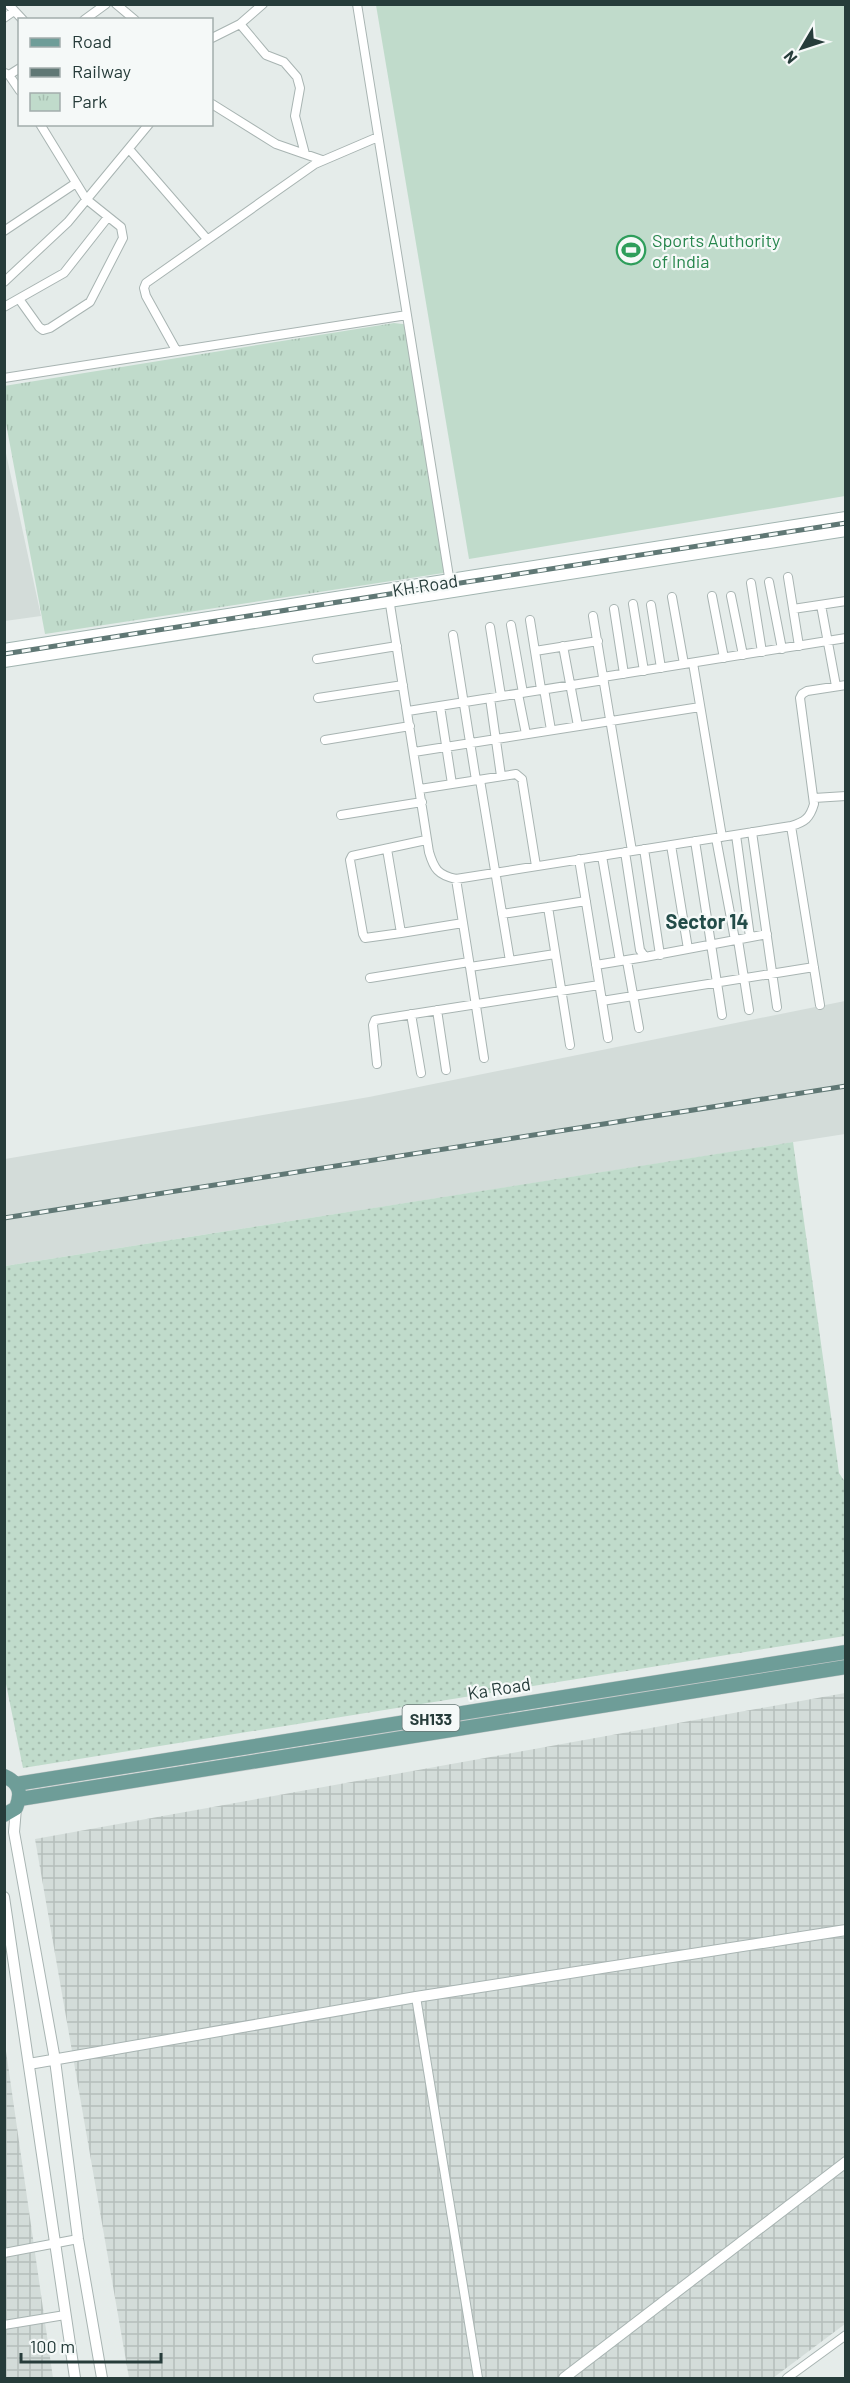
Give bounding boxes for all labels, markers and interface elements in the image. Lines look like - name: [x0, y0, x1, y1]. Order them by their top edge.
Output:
- legend: [18, 18, 213, 126]
- north arrow: [772, 18, 832, 78]
- text: Road: [72, 30, 112, 52]
- text: N: [779, 48, 801, 68]
- text: Railway: [72, 60, 131, 82]
- text: Park: [72, 90, 107, 112]
- place label: Sports Authority of India: [652, 229, 780, 272]
- sports icon: Sports Authority of India: [615, 234, 647, 266]
- street label: KH Road: [391, 569, 459, 601]
- district label: Sector 14: [666, 909, 749, 933]
- street label: Ka Road: [466, 1672, 532, 1704]
- road number: SH133: [402, 1705, 460, 1731]
- scale bar: [21, 2326, 160, 2364]
- text: 100 m: [30, 2335, 75, 2357]

